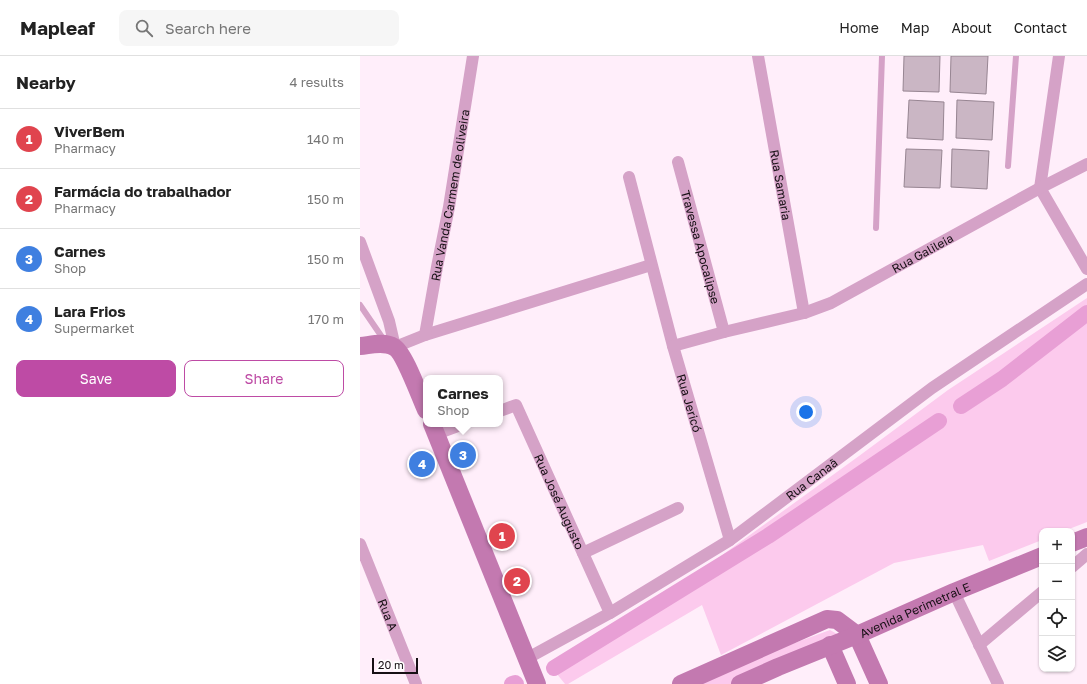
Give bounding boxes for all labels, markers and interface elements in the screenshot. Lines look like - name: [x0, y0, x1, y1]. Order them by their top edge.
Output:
- search box: [119, 10, 399, 46]
- text: Mapleaf: [20, 16, 95, 39]
- icon: search: [133, 17, 155, 39]
- text: Search here: [165, 19, 251, 37]
- text: Home: [839, 19, 879, 36]
- text: Map: [901, 19, 929, 36]
- text: About: [951, 19, 992, 36]
- text: Contact: [1014, 19, 1067, 36]
- text: Nearby: [16, 72, 76, 93]
- text: 4 results: [290, 74, 344, 90]
- street label: Rua Vanda Carmem de oliveira: [427, 108, 472, 282]
- text: ViverBem: [54, 122, 125, 140]
- text: 1: [26, 131, 32, 147]
- text: 140 m: [307, 131, 344, 147]
- text: Pharmacy: [54, 140, 116, 156]
- street label: Rua Samaria: [767, 148, 795, 221]
- text: Farmácia do trabalhador: [54, 182, 231, 200]
- street label: Travessa Apocalipse: [678, 188, 724, 306]
- text: 2: [25, 191, 33, 207]
- text: 150 m: [307, 191, 344, 207]
- text: Pharmacy: [54, 200, 116, 216]
- street label: Rua Galileia: [889, 230, 956, 276]
- text: Carnes: [54, 242, 106, 260]
- text: 3: [25, 251, 33, 267]
- text: 150 m: [307, 251, 344, 267]
- text: Shop: [54, 260, 86, 276]
- text: Lara Frios: [54, 302, 126, 320]
- text: 4: [25, 311, 33, 327]
- text: 170 m: [308, 311, 344, 327]
- text: Supermarket: [54, 320, 135, 336]
- button: Save: [16, 360, 176, 397]
- button: Share: [184, 360, 344, 397]
- street label: Rua Jericó: [674, 372, 705, 434]
- popup: [423, 375, 503, 427]
- text: Carnes: [437, 384, 489, 402]
- text: Shop: [437, 402, 469, 418]
- your location: [796, 402, 816, 422]
- pin: 3: [450, 440, 476, 470]
- pin: 4: [409, 449, 435, 479]
- street label: Rua José Augusto: [532, 451, 588, 552]
- street label: Rua Canaã: [782, 455, 840, 503]
- pin: 1: [489, 521, 515, 551]
- map controls: [1039, 528, 1075, 672]
- button: +: [1039, 528, 1075, 564]
- button: −: [1039, 564, 1075, 600]
- pin: 2: [504, 566, 530, 596]
- street label: Avenida Perimetral E: [857, 579, 972, 640]
- street label: Rua A: [375, 596, 401, 633]
- button: locate: [1039, 600, 1075, 636]
- button: layers: [1039, 636, 1075, 672]
- scale bar: [372, 656, 418, 675]
- text: 20 m: [378, 658, 404, 671]

